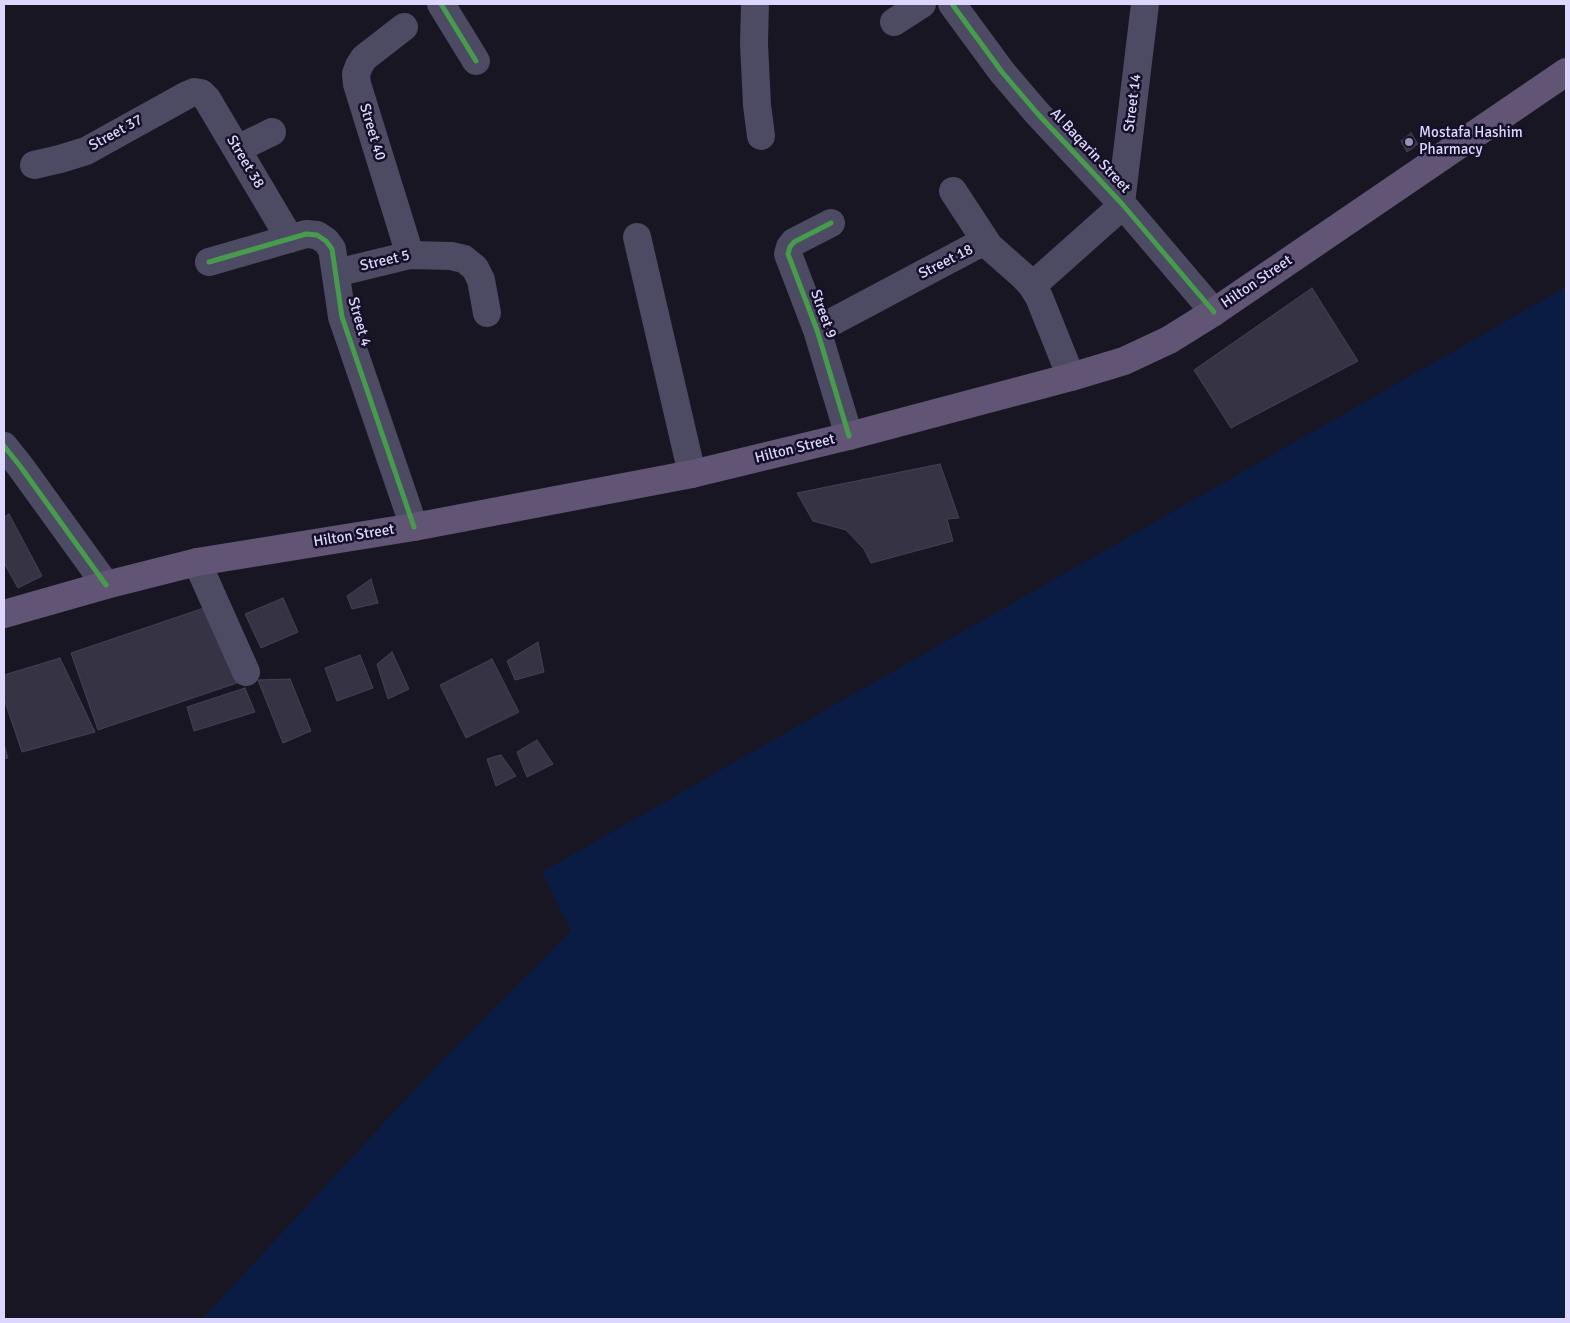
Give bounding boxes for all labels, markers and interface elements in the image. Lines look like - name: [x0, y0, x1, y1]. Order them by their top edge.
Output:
- street label: Street 14: [1120, 73, 1146, 133]
- street label: Street 40: [355, 101, 389, 163]
- street label: Al Baqarin Street: [1046, 105, 1134, 197]
- street label: Street 37: [86, 111, 146, 155]
- place label: Mostafa Hashim Pharmacy: [1419, 124, 1523, 159]
- street label: Street 38: [222, 132, 268, 192]
- marker: Mostafa Hashim Pharmacy: [1403, 136, 1415, 148]
- street label: Street 18: [916, 241, 976, 283]
- street label: Street 5: [358, 247, 412, 275]
- street label: Hilton Street: [1218, 252, 1296, 312]
- street label: Street 9: [806, 287, 840, 341]
- street label: Street 4: [343, 295, 375, 349]
- street label: Hilton Street: [753, 430, 837, 468]
- street label: Hilton Street: [312, 521, 396, 551]

